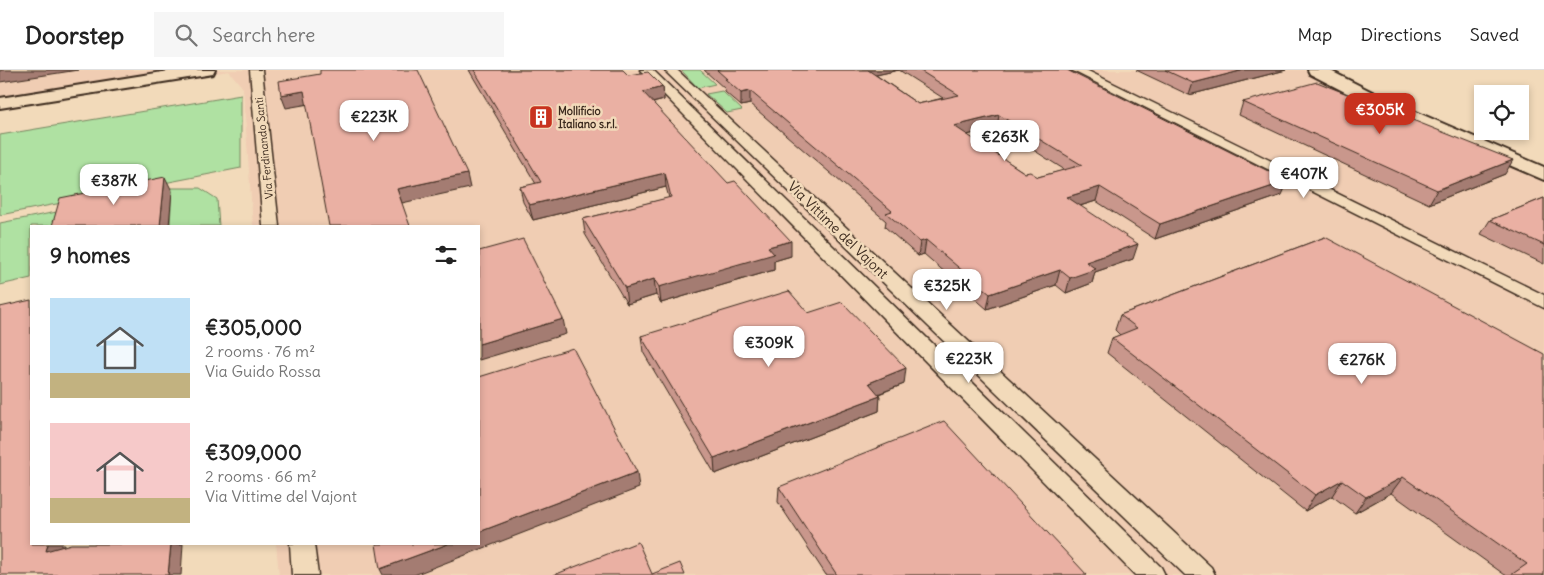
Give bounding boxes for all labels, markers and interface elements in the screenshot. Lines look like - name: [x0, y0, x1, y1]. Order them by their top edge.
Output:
- search box: [154, 12, 504, 57]
- text: Doorstep: [25, 20, 124, 50]
- icon: search: [172, 21, 200, 49]
- text: Search here: [212, 23, 315, 47]
- text: Map: [1297, 23, 1332, 46]
- text: Directions: [1360, 23, 1442, 46]
- text: Saved: [1470, 23, 1519, 46]
- map controls: [1474, 85, 1529, 140]
- button: locate: [1474, 85, 1529, 140]
- pin: €305K: [1345, 92, 1415, 135]
- street label: Via Ferdinando Santi: [252, 96, 276, 200]
- text: €305K: [1356, 99, 1405, 119]
- pin: €223K: [339, 100, 409, 142]
- building icon: Mollificio Italiano s.r.l.: [528, 104, 554, 130]
- place label: Mollificio Italiano s.r.l.: [558, 104, 617, 131]
- text: €223K: [351, 106, 397, 126]
- pin: €263K: [970, 119, 1040, 162]
- text: €263K: [981, 126, 1029, 146]
- pin: €407K: [1269, 156, 1339, 199]
- text: €407K: [1280, 163, 1328, 183]
- pin: €387K: [79, 164, 149, 206]
- text: €387K: [91, 170, 137, 190]
- street label: Via Vittime del Vajont: [784, 177, 892, 283]
- icon: filters: [432, 241, 460, 269]
- text: 9 homes: [50, 242, 130, 269]
- pin: €325K: [912, 268, 982, 311]
- text: €325K: [923, 275, 971, 295]
- text: €305,000: [205, 314, 302, 341]
- icon: home: [90, 318, 150, 378]
- pin: €309K: [734, 326, 804, 368]
- text: €309K: [745, 332, 794, 352]
- text: 2 rooms · 76 m²: [205, 341, 315, 361]
- pin: €223K: [934, 342, 1004, 384]
- pin: €276K: [1327, 342, 1397, 385]
- text: €223K: [946, 348, 992, 368]
- text: €276K: [1339, 349, 1385, 369]
- text: Via Guido Rossa: [205, 361, 321, 381]
- text: €309,000: [205, 439, 302, 466]
- icon: home: [90, 443, 150, 503]
- text: 2 rooms · 66 m²: [205, 466, 317, 486]
- text: Via Vittime del Vajont: [205, 486, 357, 506]

